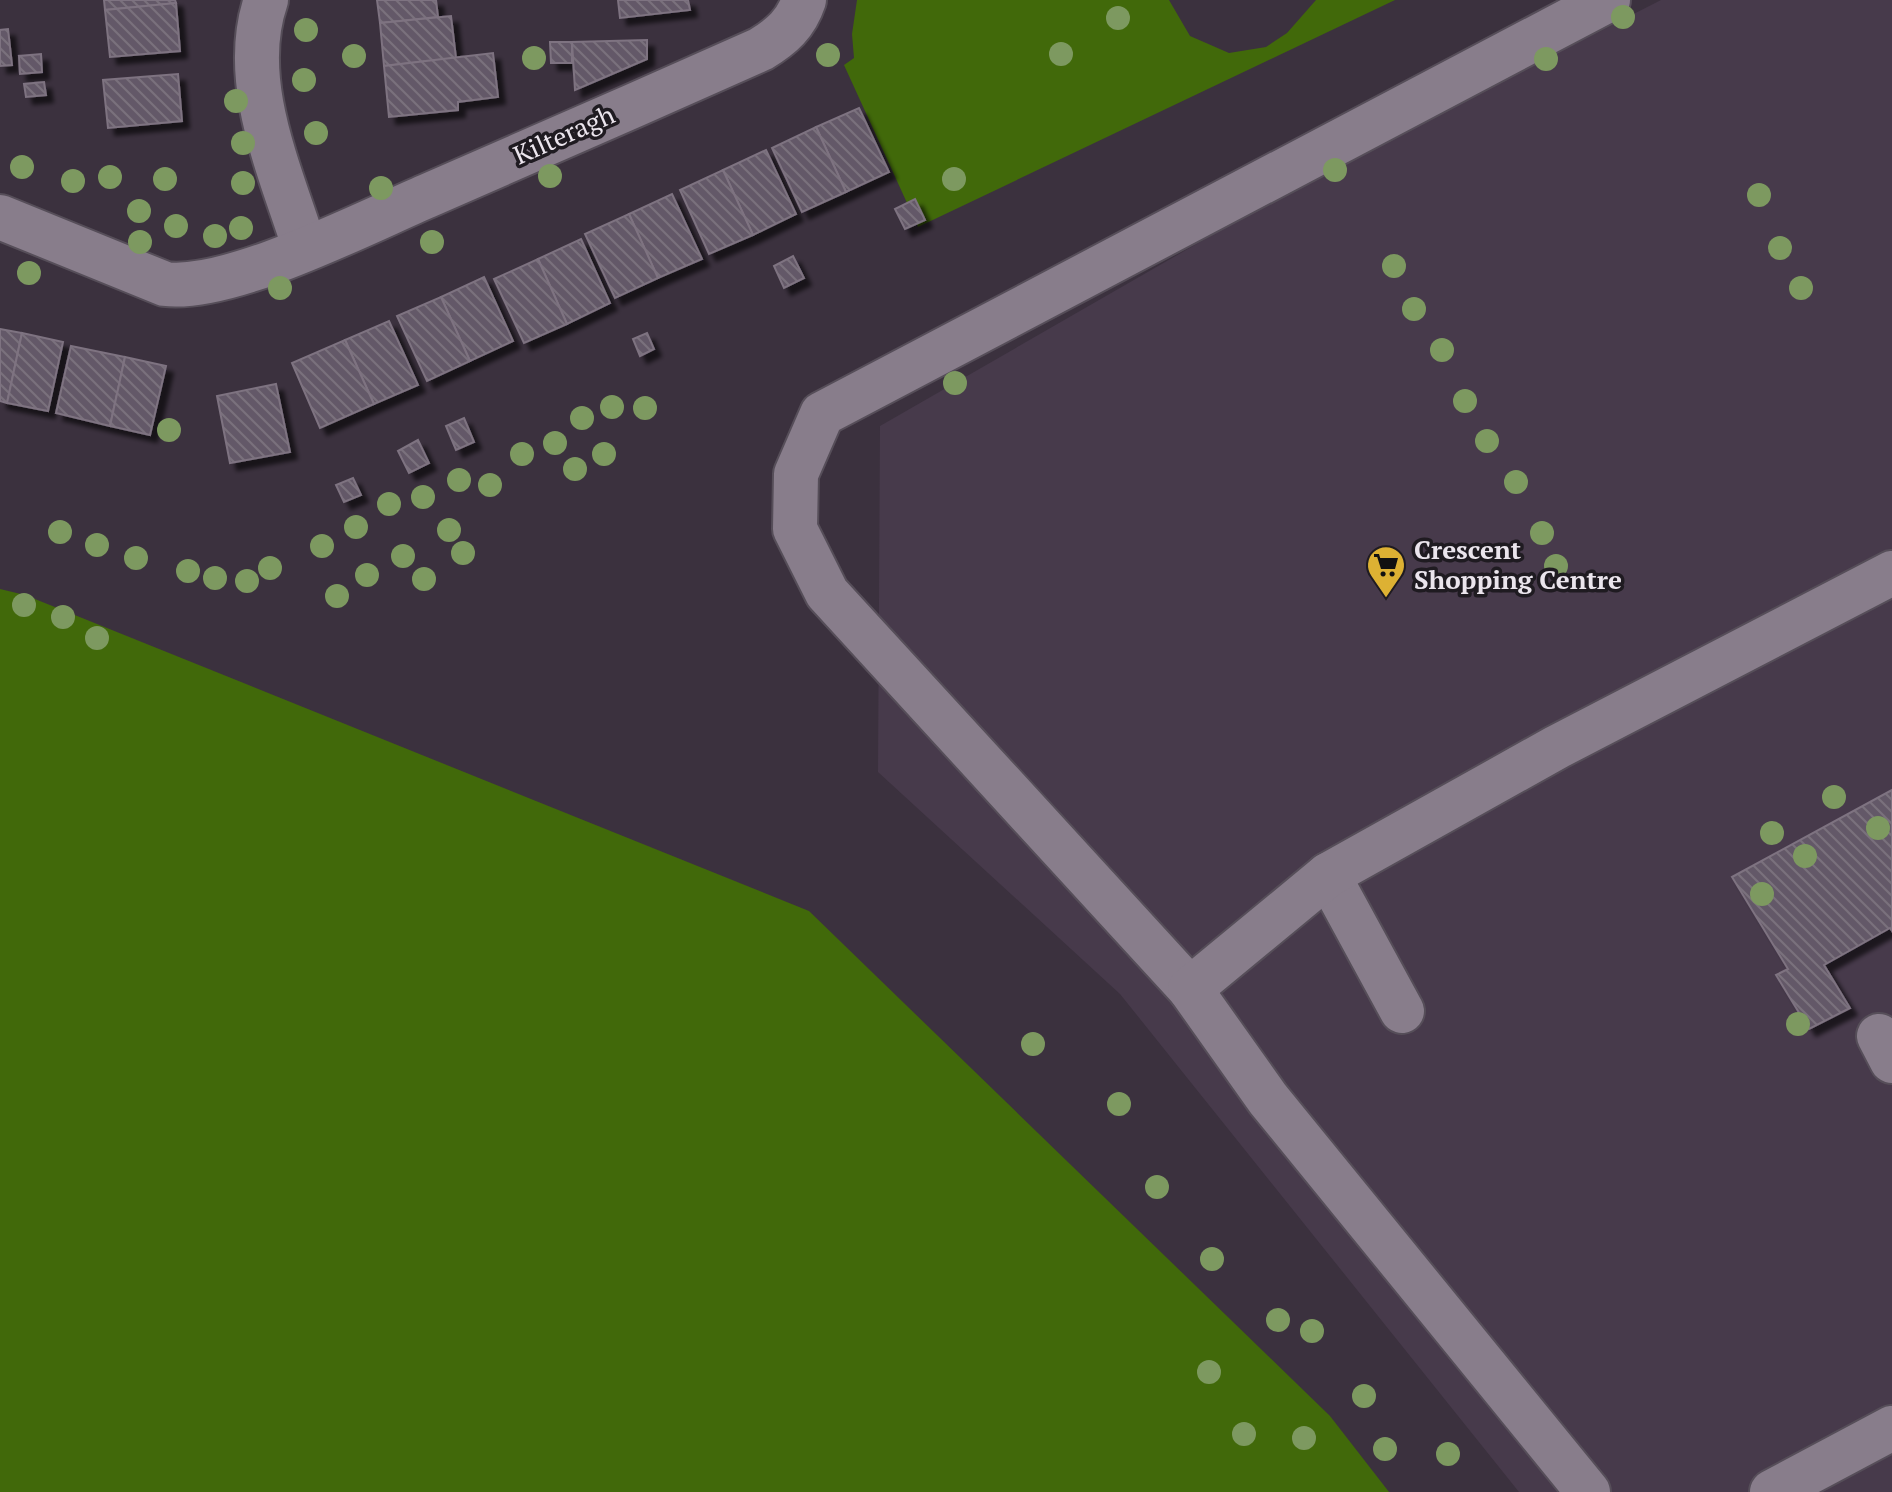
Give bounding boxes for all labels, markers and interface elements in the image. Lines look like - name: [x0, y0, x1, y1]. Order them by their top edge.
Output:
- street label: Kilteragh: [508, 97, 619, 171]
- place label: Crescent Shopping Centre: [1414, 532, 1622, 596]
- supermarket icon: Crescent Shopping Centre: [1365, 544, 1407, 599]

